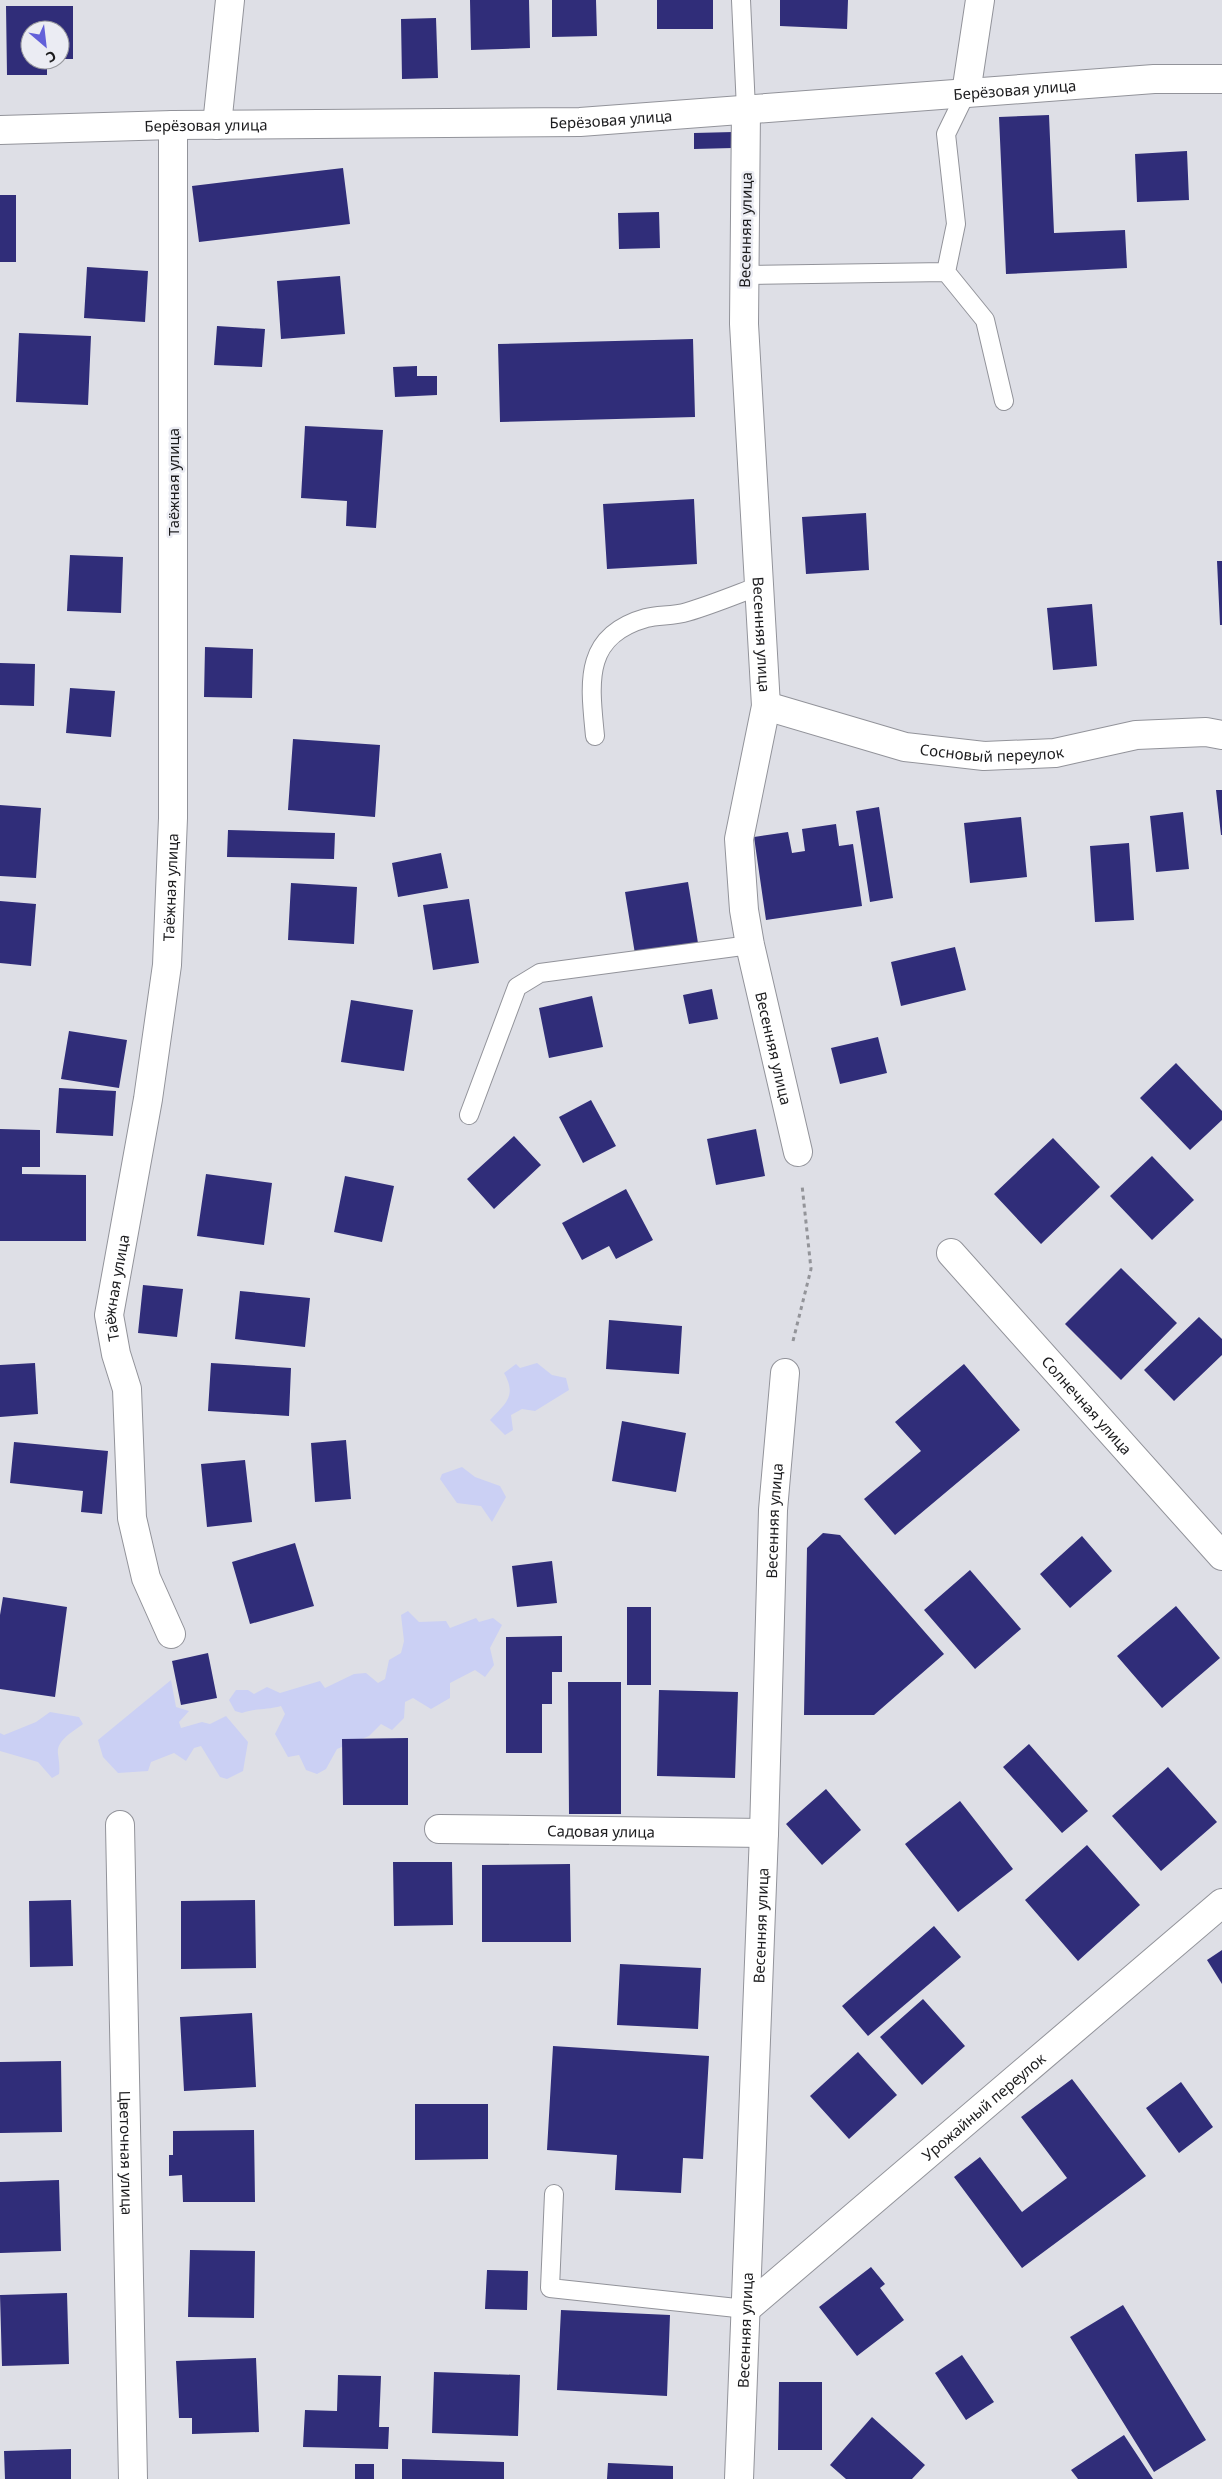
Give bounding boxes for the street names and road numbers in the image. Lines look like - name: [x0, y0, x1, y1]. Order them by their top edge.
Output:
- street label: Берёзовая улица: [953, 75, 1077, 104]
- street label: Берёзовая улица: [549, 105, 673, 132]
- street label: Берёзовая улица: [144, 114, 268, 136]
- street label: Весенняя улица: [734, 172, 756, 288]
- street label: Таёжная улица: [163, 428, 183, 536]
- street label: Весенняя улица: [749, 576, 775, 693]
- street label: Сосновый переулок: [919, 739, 1066, 766]
- street label: Таёжная улица: [158, 833, 182, 942]
- street label: Весенняя улица: [751, 990, 797, 1107]
- street label: Таёжная улица: [99, 1233, 133, 1343]
- street label: Солнечная улица: [1037, 1351, 1137, 1459]
- street label: Весенняя улица: [761, 1462, 787, 1579]
- street label: Садовая улица: [547, 1820, 655, 1842]
- street label: Весенняя улица: [748, 1867, 773, 1984]
- street label: Урожайный переулок: [917, 2048, 1049, 2165]
- street label: Цветочная улица: [115, 2090, 138, 2216]
- street label: Весенняя улица: [733, 2272, 757, 2388]

